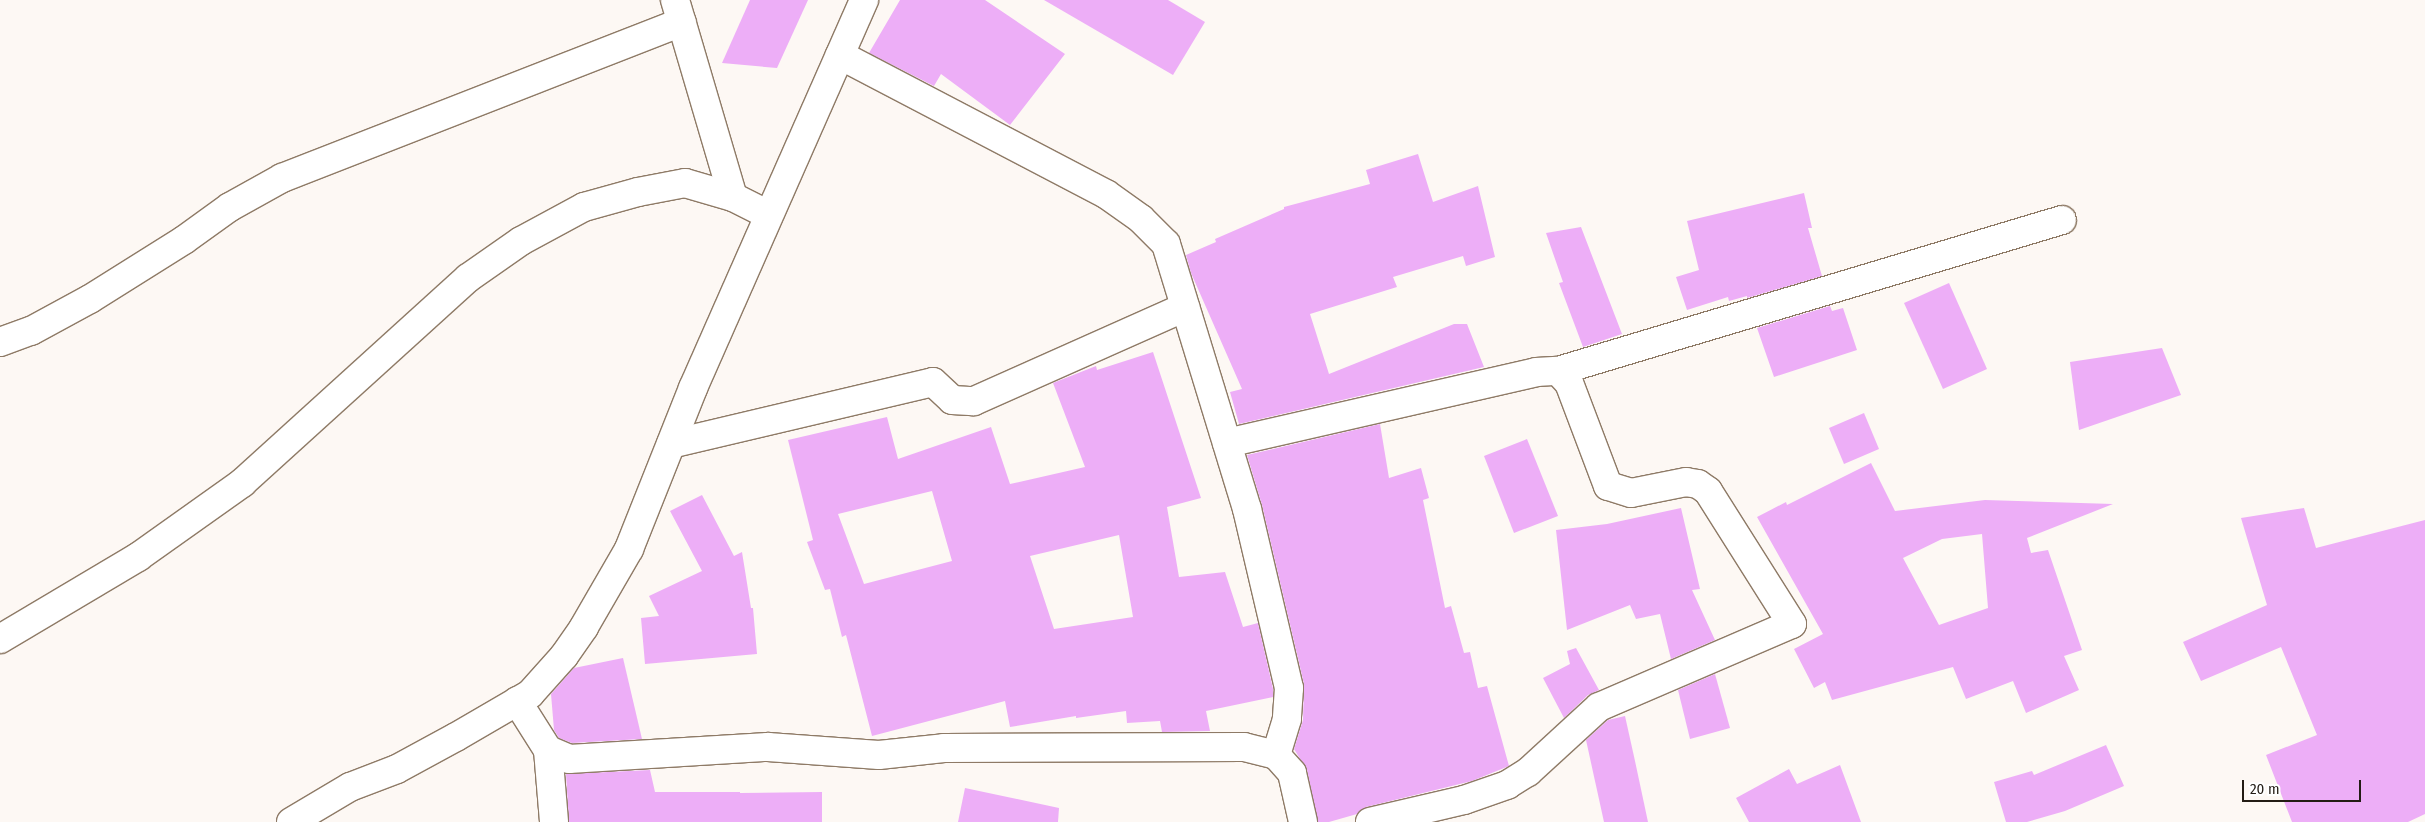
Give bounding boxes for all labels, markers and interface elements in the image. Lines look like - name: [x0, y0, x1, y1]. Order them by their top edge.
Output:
- scale bar: [2245, 770, 2364, 802]
- text: 20 m: [2250, 780, 2280, 798]

